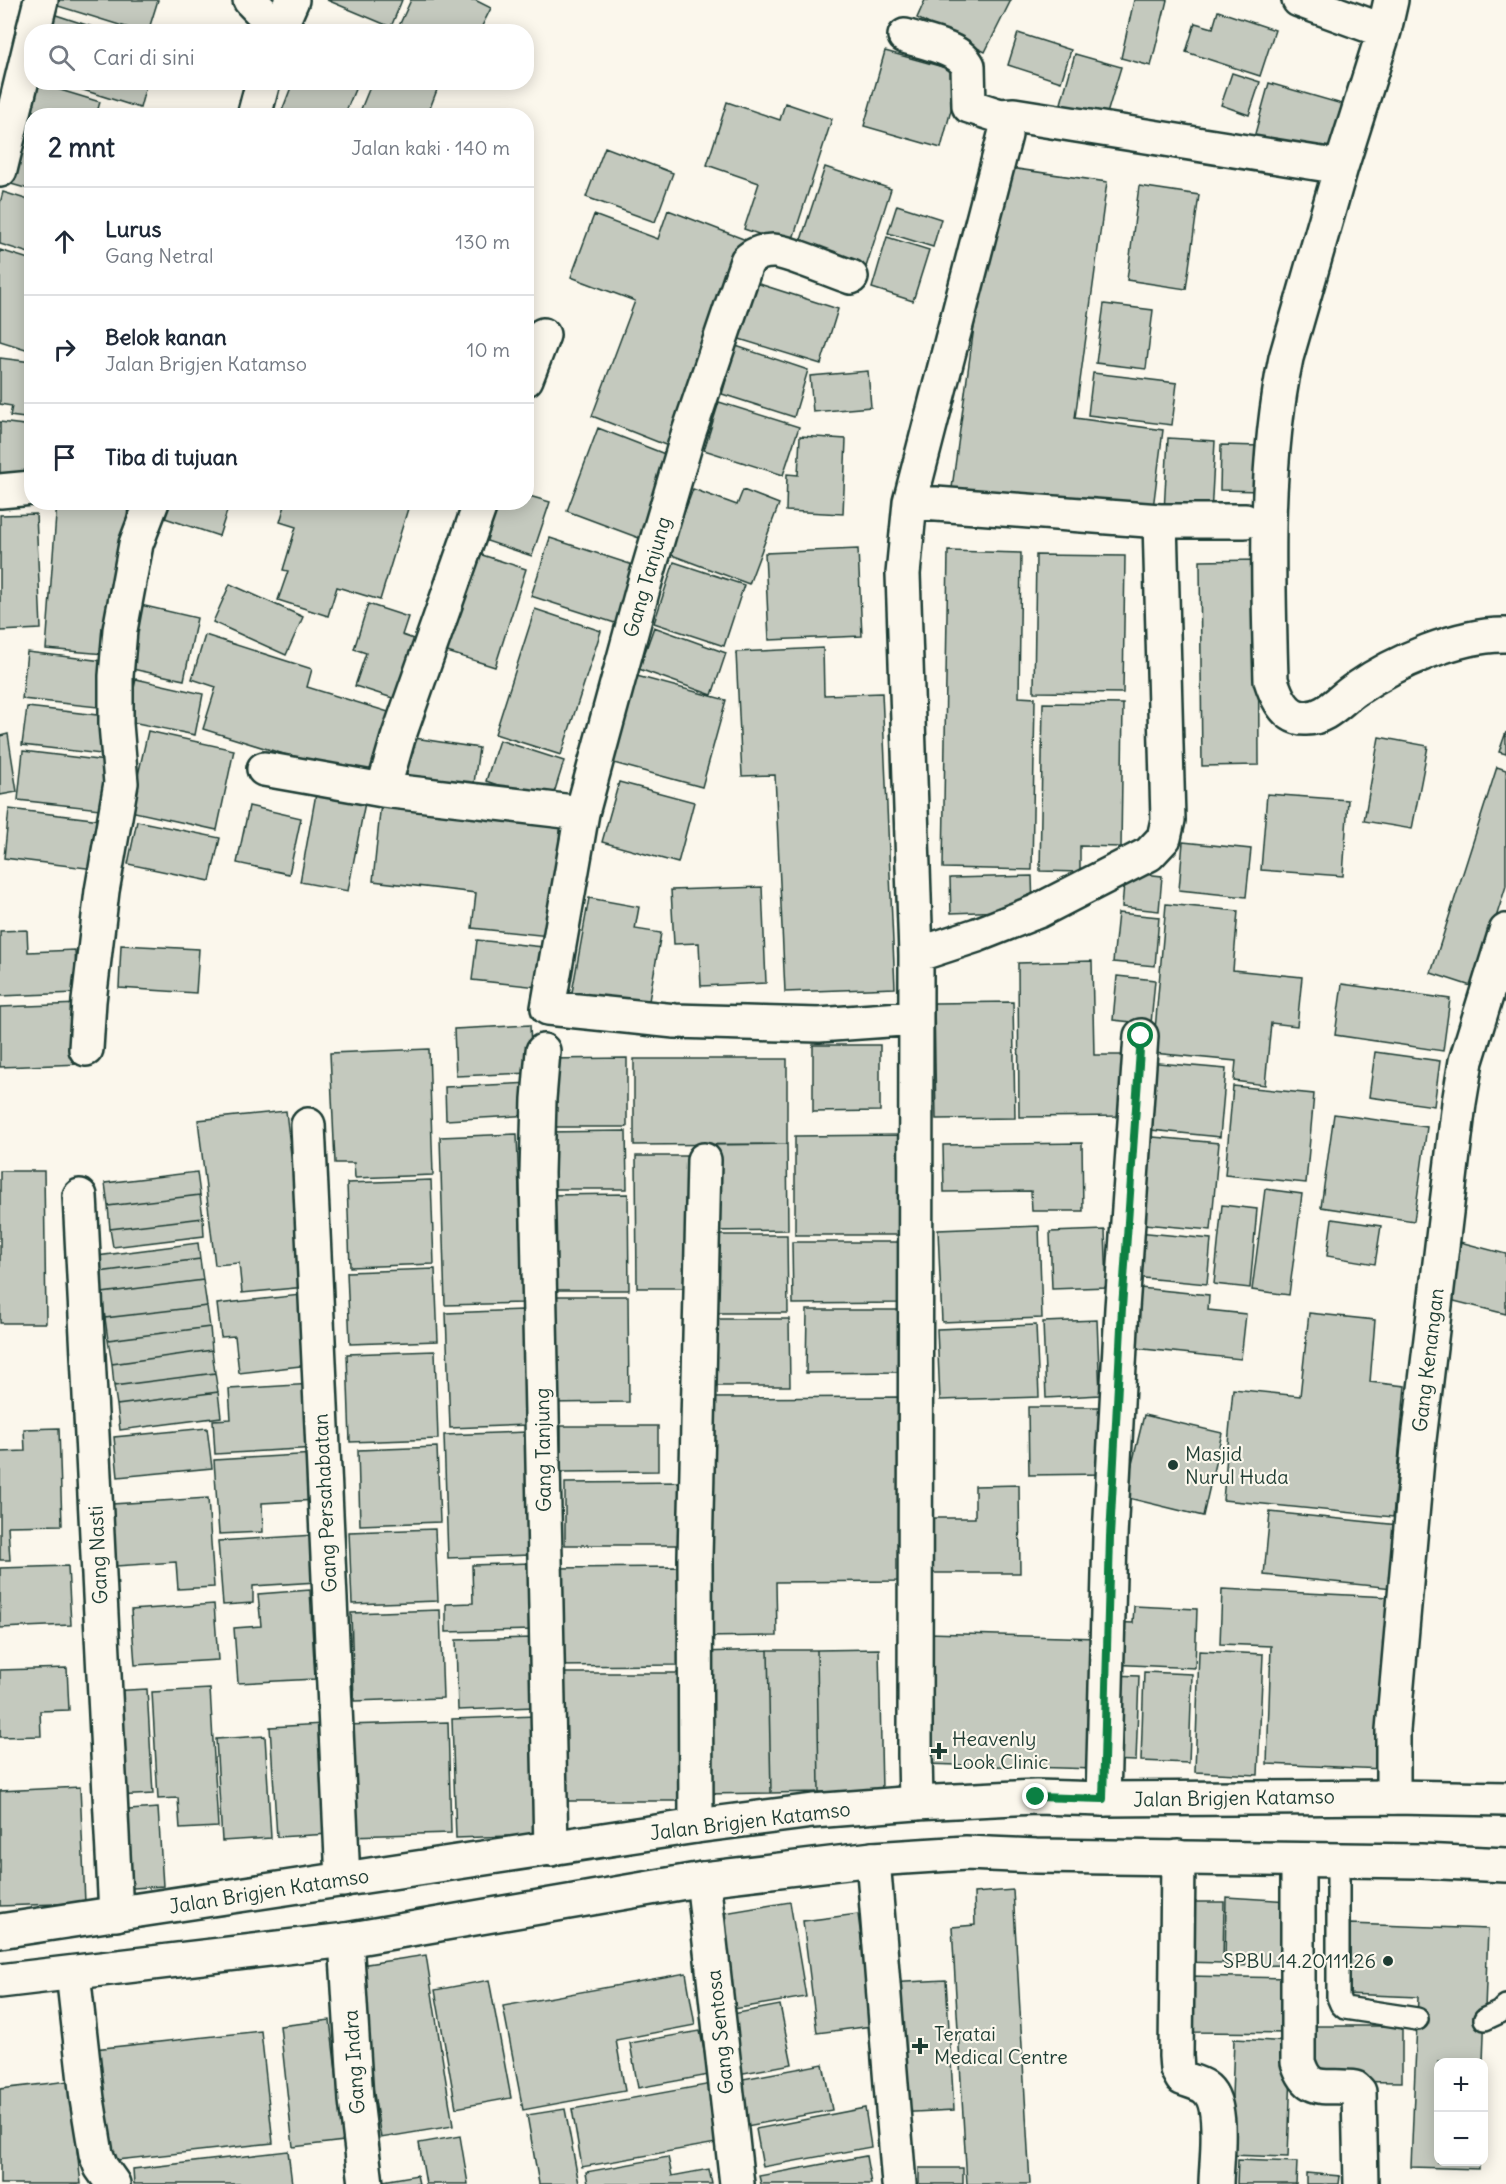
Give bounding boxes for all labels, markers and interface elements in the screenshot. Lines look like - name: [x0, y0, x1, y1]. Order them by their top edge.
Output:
- search box: [24, 24, 534, 90]
- icon: search: [45, 41, 78, 74]
- text: Cari di sini: [93, 43, 195, 71]
- text: 2 mnt: [48, 131, 115, 164]
- text: Jalan kaki · 140 m: [351, 135, 510, 160]
- text: Lurus: [105, 215, 161, 243]
- icon: ahead: [48, 225, 81, 258]
- text: 130 m: [455, 229, 510, 254]
- text: Gang Netral: [105, 243, 213, 268]
- text: Belok kanan: [105, 323, 227, 351]
- icon: right: [48, 333, 81, 366]
- text: 10 m: [467, 337, 510, 362]
- text: Jalan Brigjen Katamso: [105, 351, 307, 376]
- icon: arrive: [48, 441, 81, 474]
- text: Tiba di tujuan: [105, 443, 238, 471]
- street label: Gang Tanjung: [617, 514, 676, 640]
- route start: [1127, 1022, 1153, 1048]
- street label: Gang Kenangan: [1406, 1287, 1449, 1433]
- street label: Gang Tanjung: [529, 1388, 556, 1512]
- street label: Gang Persahabatan: [307, 1413, 342, 1593]
- place label: Masjid Nurul Huda: [1185, 1441, 1289, 1489]
- marker: Masjid Nurul Huda: [1166, 1458, 1180, 1472]
- street label: Gang Nasti: [82, 1505, 113, 1605]
- place label: Heavenly Look Clinic: [952, 1726, 1048, 1774]
- marker: Heavenly Look Clinic: [930, 1742, 948, 1760]
- route end: [1022, 1783, 1048, 1809]
- street label: Jalan Brigjen Katamso: [1133, 1783, 1335, 1812]
- street label: Jalan Brigjen Katamso: [648, 1796, 852, 1845]
- street label: Jalan Brigjen Katamso: [167, 1862, 371, 1919]
- place label: SPBU 14.20111.26: [1223, 1948, 1376, 1973]
- marker: SPBU 14.20111.26: [1381, 1954, 1395, 1968]
- street label: Gang Sentosa: [701, 1969, 738, 2096]
- street label: Gang Indra: [337, 2009, 370, 2115]
- place label: Teratai Medical Centre: [934, 2021, 1068, 2069]
- marker: Teratai Medical Centre: [911, 2037, 929, 2055]
- map controls: [1434, 2058, 1488, 2166]
- button: +: [1434, 2058, 1488, 2112]
- button: −: [1434, 2112, 1488, 2166]

